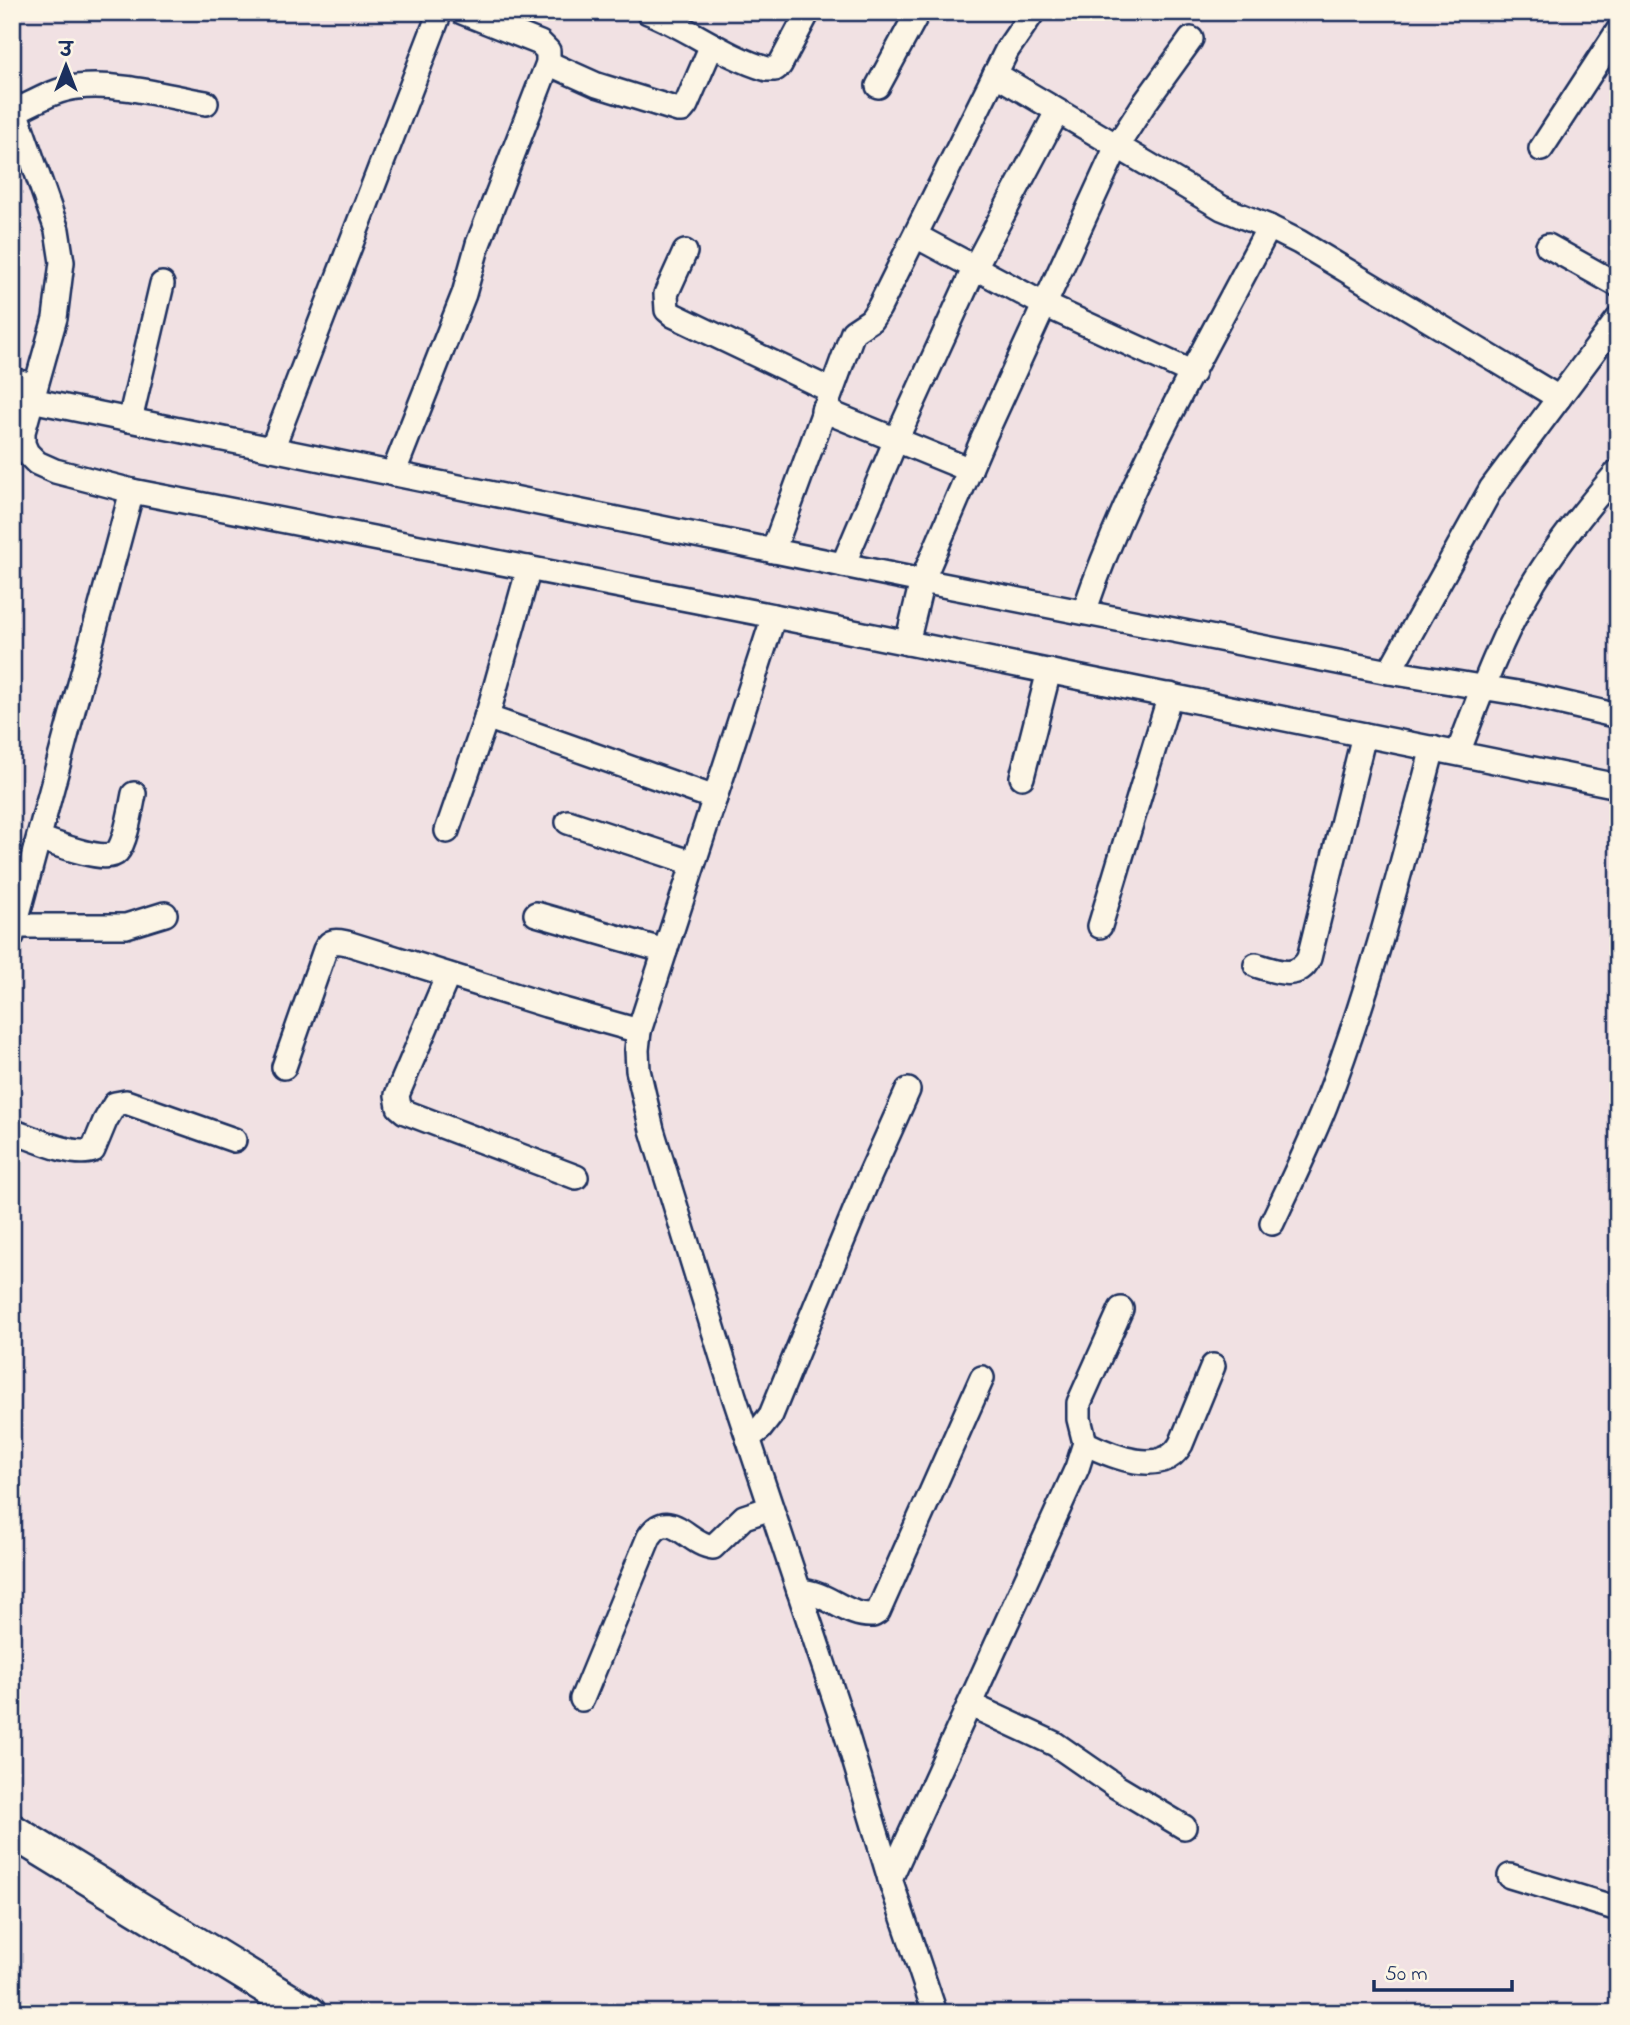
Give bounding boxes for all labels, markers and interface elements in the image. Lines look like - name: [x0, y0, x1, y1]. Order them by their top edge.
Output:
- north arrow: [32, 32, 102, 102]
- text: उ: [58, 38, 75, 65]
- scale bar: [1374, 1948, 1513, 1992]
- text: 50 m: [1385, 1960, 1428, 1990]

